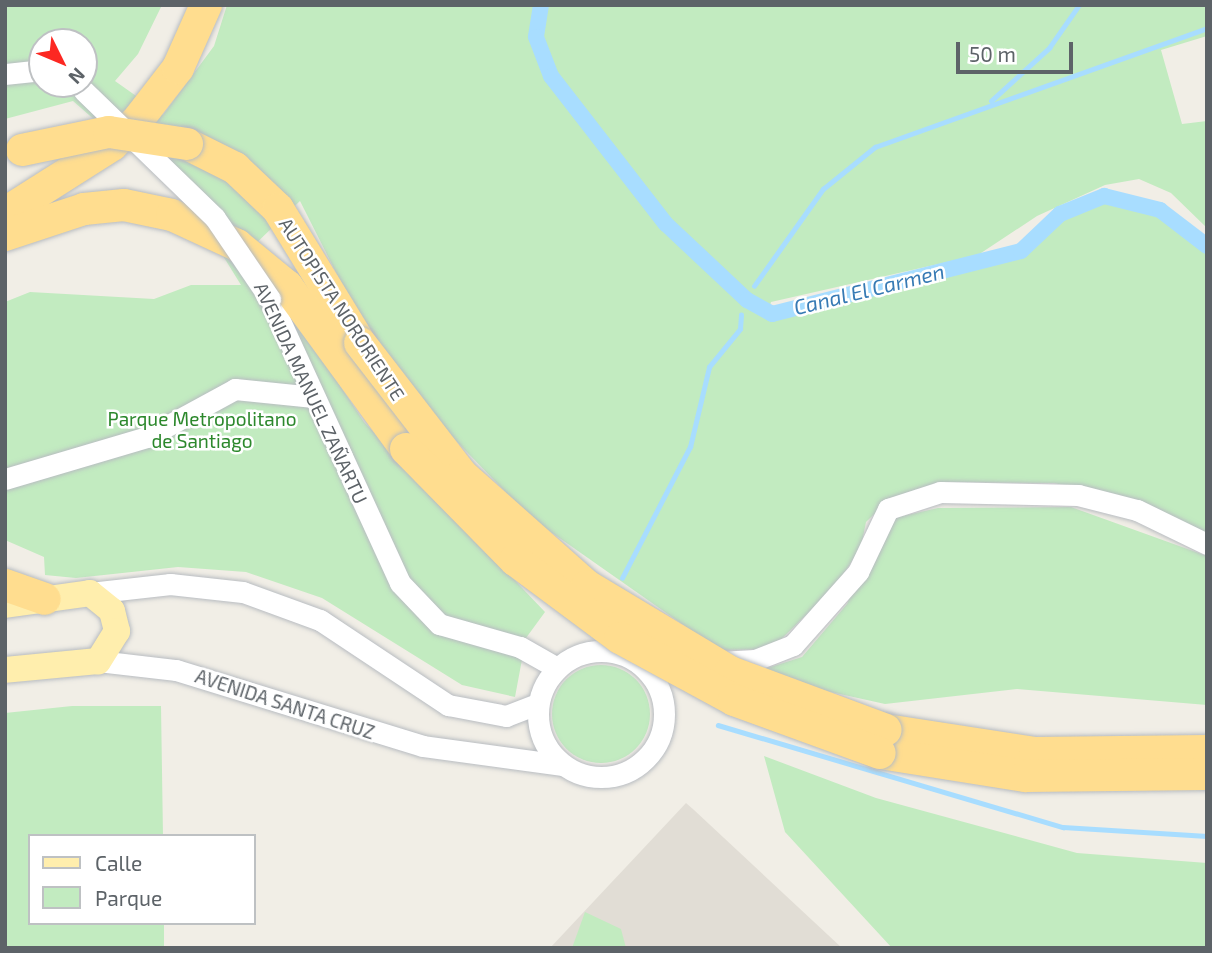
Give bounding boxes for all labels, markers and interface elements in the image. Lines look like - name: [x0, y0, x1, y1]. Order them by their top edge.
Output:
- north arrow: [28, 28, 98, 98]
- scale bar: [960, 28, 1077, 72]
- text: 50 m: [969, 41, 1016, 66]
- text: N: [64, 63, 90, 89]
- street label: AUTOPISTA NORORIENTE: [274, 213, 410, 405]
- water label: Canal El Carmen: [791, 258, 947, 320]
- street label: AVENIDA MANUEL ZAÑARTU: [249, 278, 373, 508]
- park label: Parque Metropolitano de Santiago: [107, 408, 297, 452]
- street label: AVENIDA SANTA CRUZ: [192, 664, 378, 744]
- legend: [28, 834, 256, 925]
- text: Calle: [95, 850, 142, 875]
- text: Parque: [95, 885, 162, 910]

